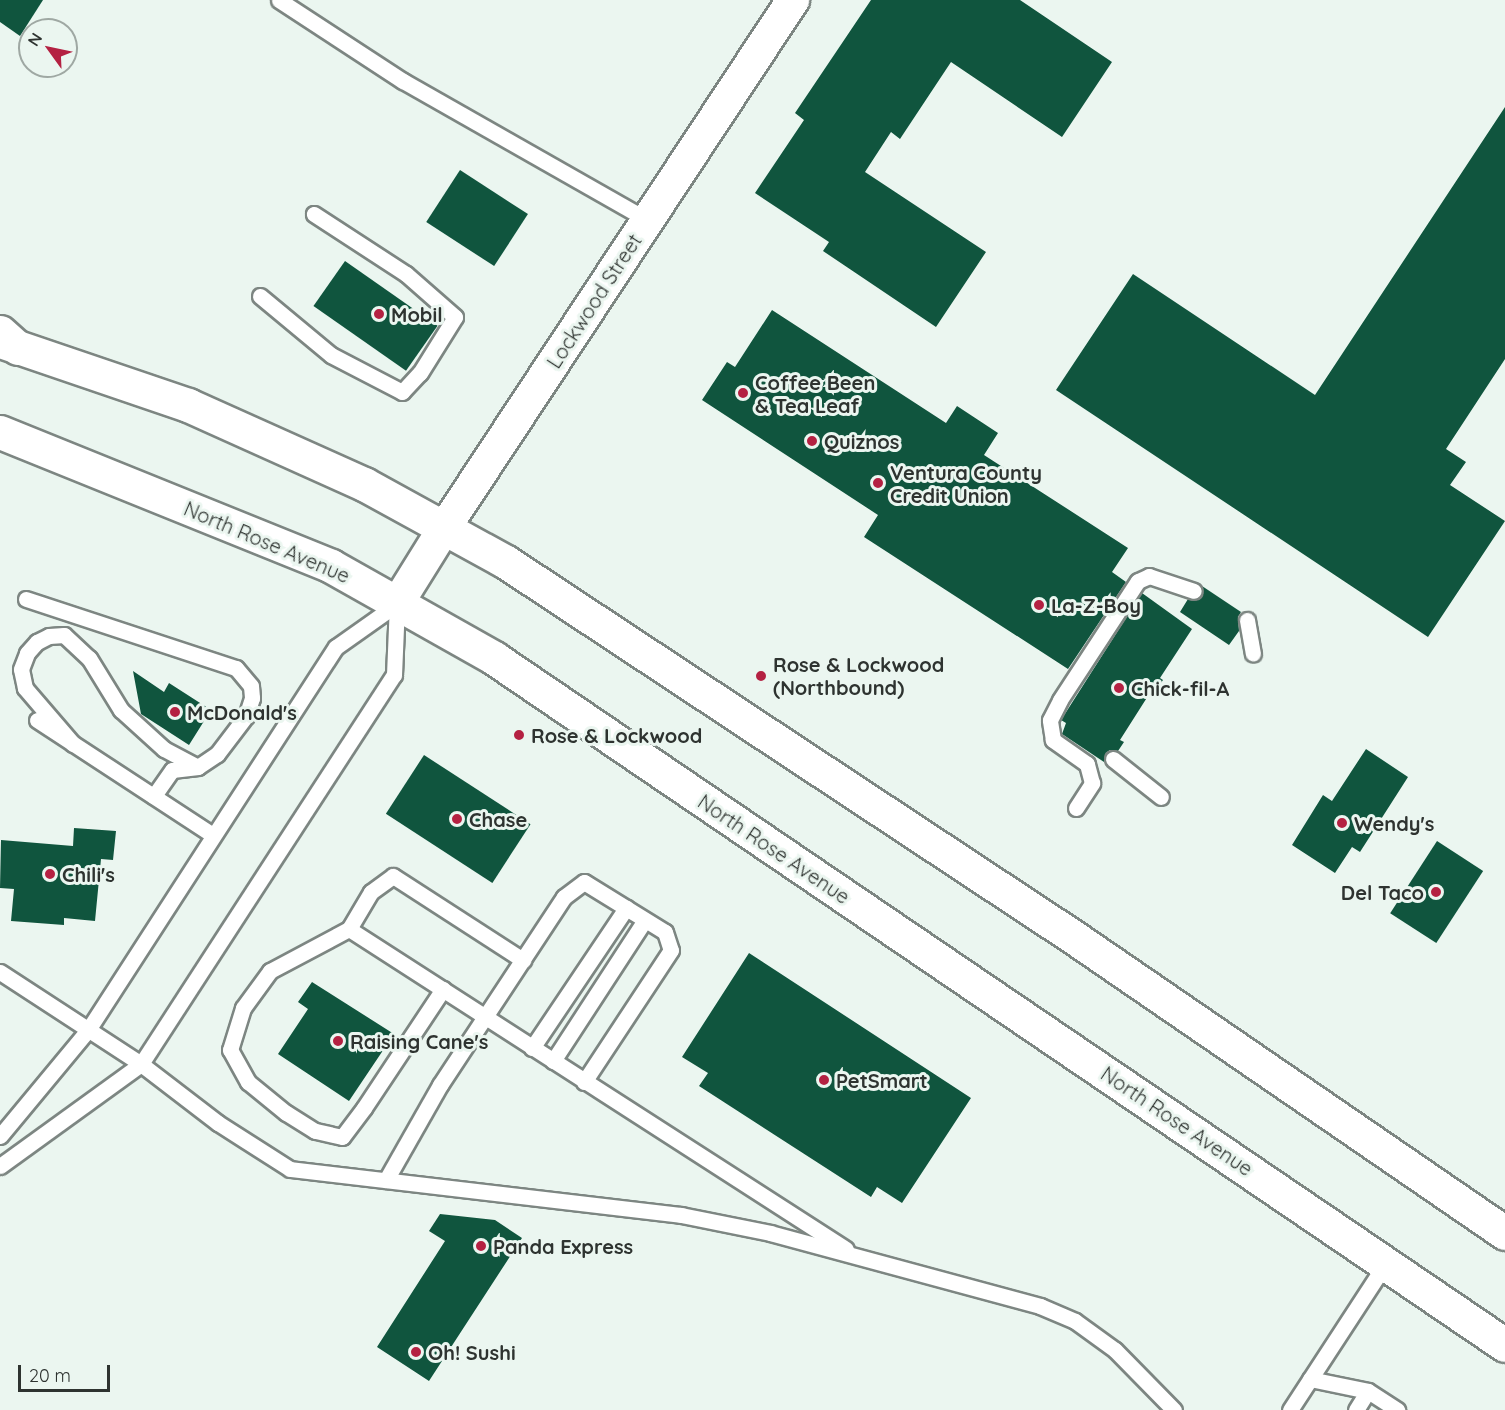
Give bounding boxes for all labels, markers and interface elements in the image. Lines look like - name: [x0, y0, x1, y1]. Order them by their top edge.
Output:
- north arrow: [18, 18, 78, 78]
- text: N: [23, 29, 46, 50]
- street label: Lockwood Street: [542, 229, 646, 373]
- place label: Mobil: [391, 302, 443, 326]
- marker: Mobil: [372, 307, 386, 321]
- place label: Coffee Been & Tea Leaf: [755, 370, 875, 417]
- marker: Coffee Been & Tea Leaf: [736, 386, 750, 400]
- place label: Quiznos: [824, 429, 899, 453]
- marker: Quiznos: [805, 434, 819, 448]
- place label: Ventura County Credit Union: [890, 460, 1042, 507]
- marker: Ventura County Credit Union: [871, 476, 885, 490]
- street label: North Rose Avenue: [180, 496, 354, 588]
- place label: La-Z-Boy: [1051, 593, 1141, 617]
- marker: La-Z-Boy: [1032, 598, 1046, 612]
- place label: Rose & Lockwood (Northbound): [773, 652, 944, 699]
- marker: Rose & Lockwood (Northbound): [754, 669, 768, 683]
- place label: Chick-fil-A: [1131, 676, 1229, 700]
- marker: Chick-fil-A: [1112, 681, 1126, 695]
- place label: McDonald's: [187, 700, 297, 724]
- marker: McDonald's: [168, 705, 182, 719]
- place label: Rose & Lockwood: [531, 723, 702, 747]
- marker: Rose & Lockwood: [512, 728, 526, 742]
- street label: North Rose Avenue: [694, 789, 854, 909]
- place label: Chase: [469, 807, 527, 831]
- place label: Wendy's: [1354, 811, 1434, 835]
- marker: Chase: [450, 812, 464, 826]
- marker: Wendy's: [1335, 816, 1349, 830]
- place label: Chili's: [62, 862, 115, 886]
- marker: Chili's: [43, 867, 57, 881]
- place label: Del Taco: [1341, 880, 1424, 904]
- marker: Del Taco: [1429, 885, 1443, 899]
- place label: Raising Cane's: [350, 1029, 488, 1053]
- marker: Raising Cane's: [331, 1034, 345, 1048]
- street label: North Rose Avenue: [1097, 1061, 1257, 1181]
- place label: PetSmart: [836, 1068, 928, 1092]
- marker: PetSmart: [817, 1073, 831, 1087]
- place label: Panda Express: [493, 1234, 633, 1258]
- marker: Panda Express: [474, 1239, 488, 1253]
- place label: Oh! Sushi: [428, 1340, 516, 1364]
- marker: Oh! Sushi: [409, 1345, 423, 1359]
- scale bar: [21, 1353, 112, 1391]
- text: 20 m: [29, 1364, 71, 1387]

